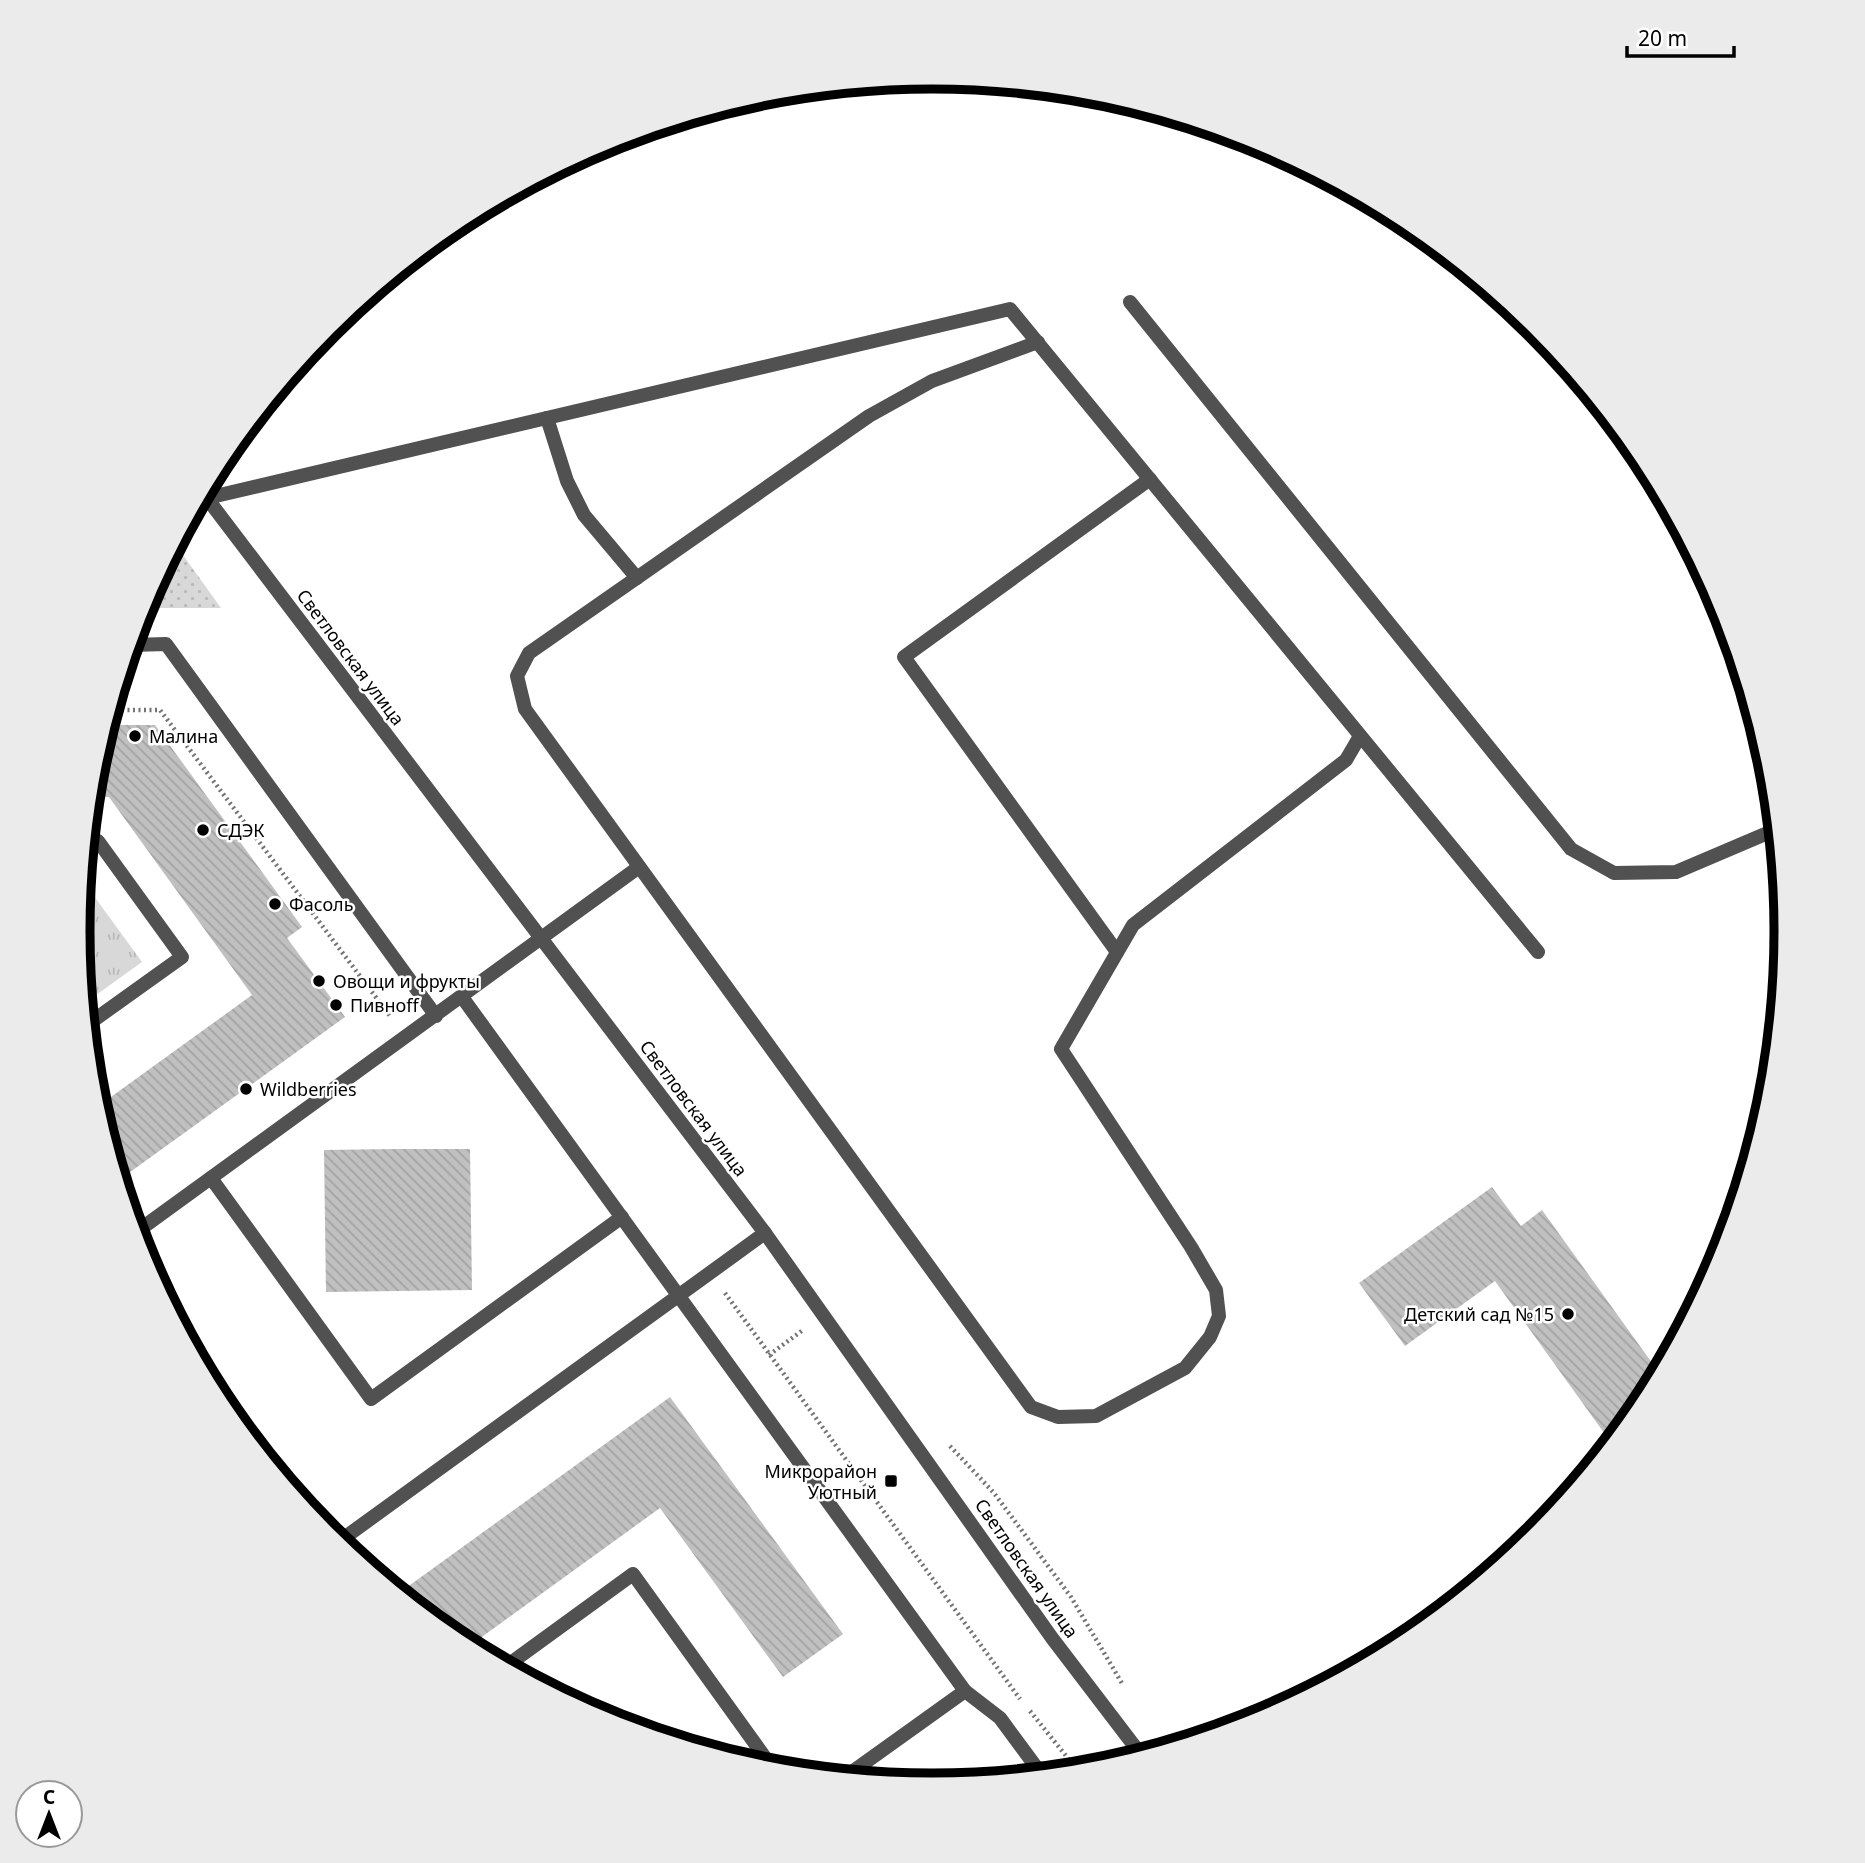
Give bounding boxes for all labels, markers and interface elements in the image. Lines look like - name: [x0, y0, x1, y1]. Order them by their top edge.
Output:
- scale bar: [1627, 14, 1734, 58]
- text: 20 m: [1638, 24, 1687, 52]
- street label: Светловская улица: [292, 584, 410, 730]
- place label: Малина: [149, 724, 218, 748]
- marker: Малина: [127, 728, 143, 744]
- place label: СДЭК: [217, 818, 265, 842]
- marker: СДЭК: [195, 822, 211, 838]
- place label: Фасоль: [289, 892, 353, 916]
- marker: Фасоль: [267, 896, 283, 912]
- place label: Овощи и фрукты: [333, 969, 480, 993]
- marker: Овощи и фрукты: [311, 973, 327, 989]
- place label: Пивноff: [350, 993, 420, 1017]
- marker: Пивноff: [328, 997, 344, 1013]
- street label: Светловская улица: [635, 1035, 753, 1181]
- place label: Wildberries: [260, 1077, 357, 1101]
- marker: Wildberries: [238, 1081, 254, 1097]
- place label: Детский сад №15: [1404, 1302, 1554, 1326]
- marker: Детский сад №15: [1560, 1306, 1576, 1322]
- place label: Микрорайон Уютный: [764, 1459, 877, 1504]
- marker: Микрорайон Уютный: [883, 1473, 899, 1489]
- street label: Светловская улица: [970, 1494, 1084, 1642]
- north arrow: [14, 1779, 84, 1849]
- text: С: [43, 1784, 55, 1810]

